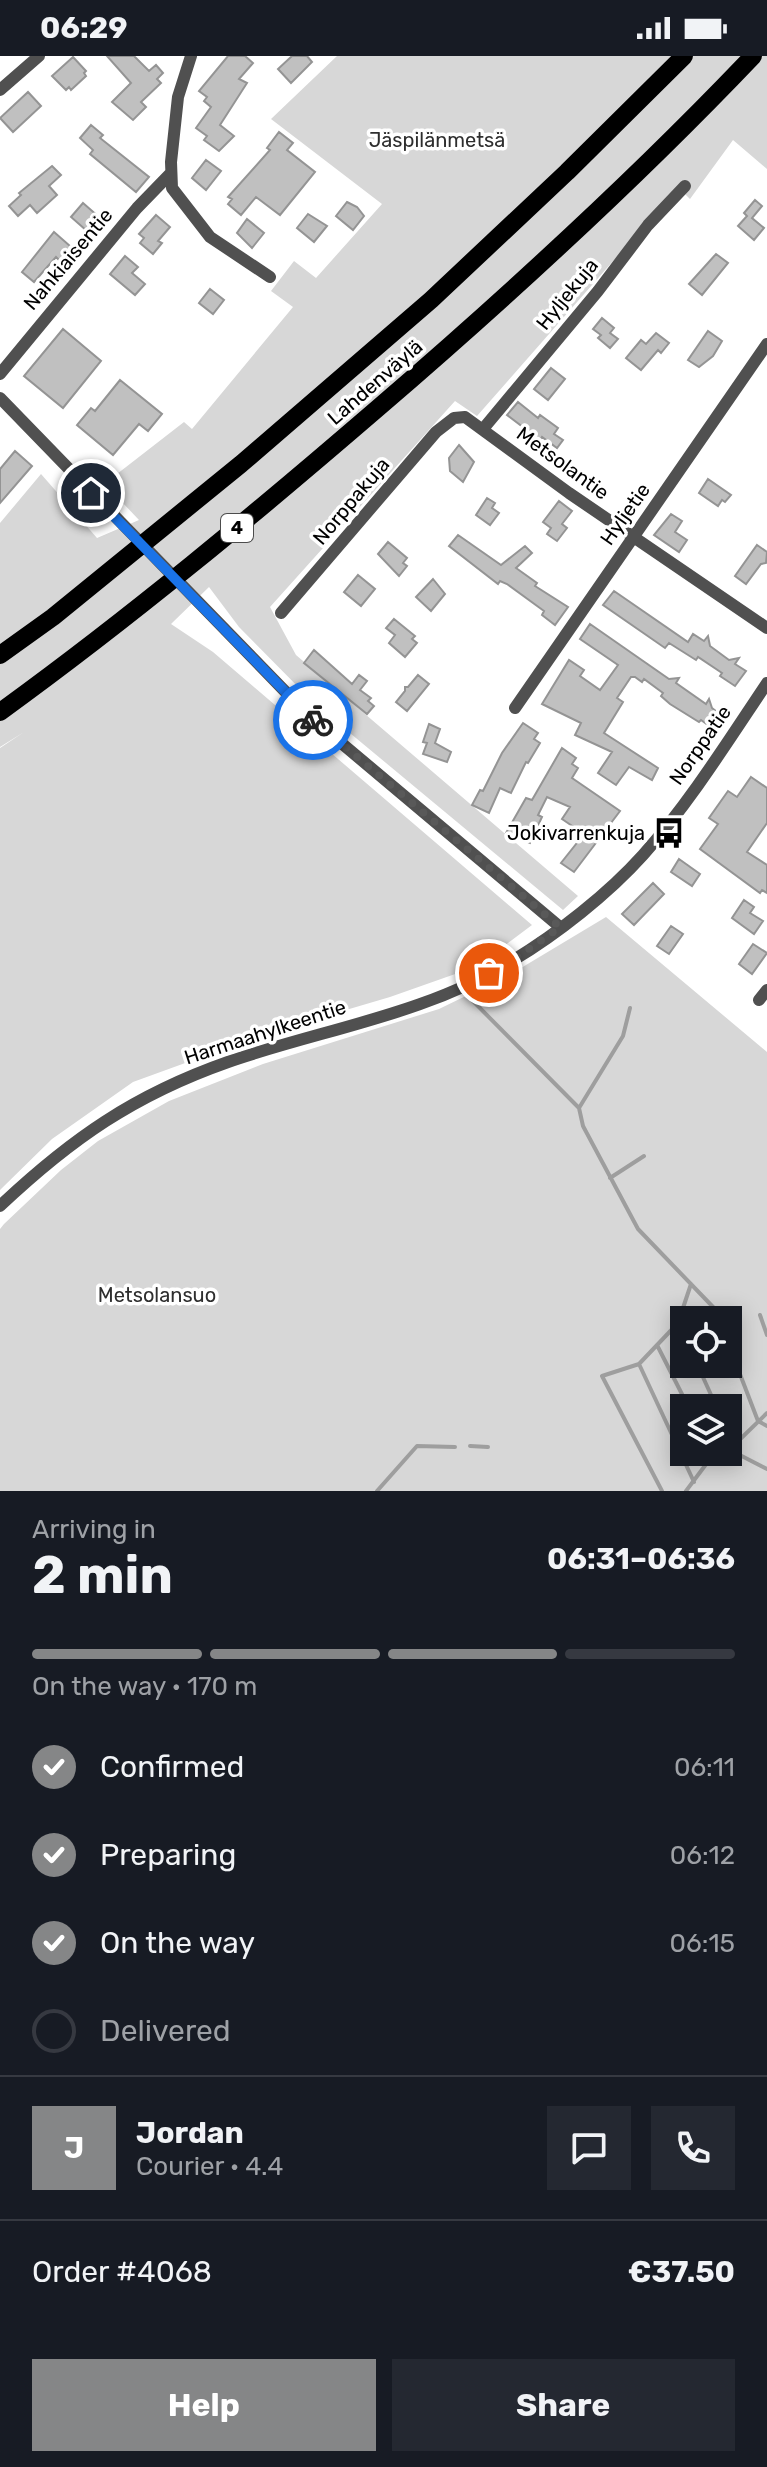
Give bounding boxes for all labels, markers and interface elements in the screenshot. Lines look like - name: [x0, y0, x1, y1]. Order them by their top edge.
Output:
- text: 06:29: [40, 10, 127, 46]
- park label: Jäspilänmetsä: [369, 128, 505, 152]
- street label: Nahkiaisentie: [19, 203, 117, 315]
- street label: Hyljekuja: [531, 253, 603, 335]
- street label: Lahdenväylä: [323, 334, 427, 430]
- street label: Metsolantie: [512, 421, 614, 505]
- street label: Norppakuja: [308, 453, 394, 549]
- pin: [57, 459, 125, 527]
- icon: home: [69, 471, 113, 515]
- street label: Hyljetie: [595, 478, 655, 550]
- road number: 4: [221, 514, 253, 542]
- courier: [273, 680, 353, 760]
- icon: bike: [291, 698, 335, 742]
- street label: Norppatie: [664, 701, 736, 789]
- bus stop icon: Jokivarrenkuja: [652, 816, 686, 850]
- place label: Jokivarrenkuja: [507, 821, 645, 845]
- pin: [455, 939, 523, 1007]
- icon: bag: [467, 951, 511, 995]
- street label: Harmaahylkeentie: [181, 995, 349, 1069]
- park label: Metsolansuo: [98, 1283, 216, 1307]
- map controls: [670, 1306, 742, 1466]
- button: locate: [670, 1306, 742, 1378]
- button: layers: [670, 1394, 742, 1466]
- text: Arriving in: [32, 1514, 156, 1545]
- text: 06:31–06:36: [547, 1541, 735, 1577]
- text: 2 min: [32, 1544, 173, 1606]
- text: On the way · 170 m: [32, 1671, 257, 1702]
- icon: check: [32, 1745, 76, 1789]
- text: Confirmed: [100, 1749, 244, 1785]
- text: 06:11: [674, 1752, 735, 1783]
- icon: check: [32, 1833, 76, 1877]
- text: Preparing: [100, 1837, 236, 1873]
- text: 06:12: [670, 1840, 735, 1871]
- icon: check: [32, 1921, 76, 1965]
- text: On the way: [100, 1925, 255, 1961]
- text: 06:15: [670, 1928, 735, 1959]
- text: Delivered: [100, 2013, 231, 2049]
- button: chat: [547, 2106, 631, 2190]
- button: phone: [651, 2106, 735, 2190]
- text: Jordan: [136, 2115, 244, 2151]
- text: J: [64, 2130, 84, 2166]
- text: Courier · 4.4: [136, 2151, 283, 2182]
- text: Order #4068: [32, 2254, 212, 2290]
- text: €37.50: [628, 2254, 735, 2290]
- button: Help: [32, 2359, 376, 2451]
- button: Share: [392, 2359, 735, 2451]

